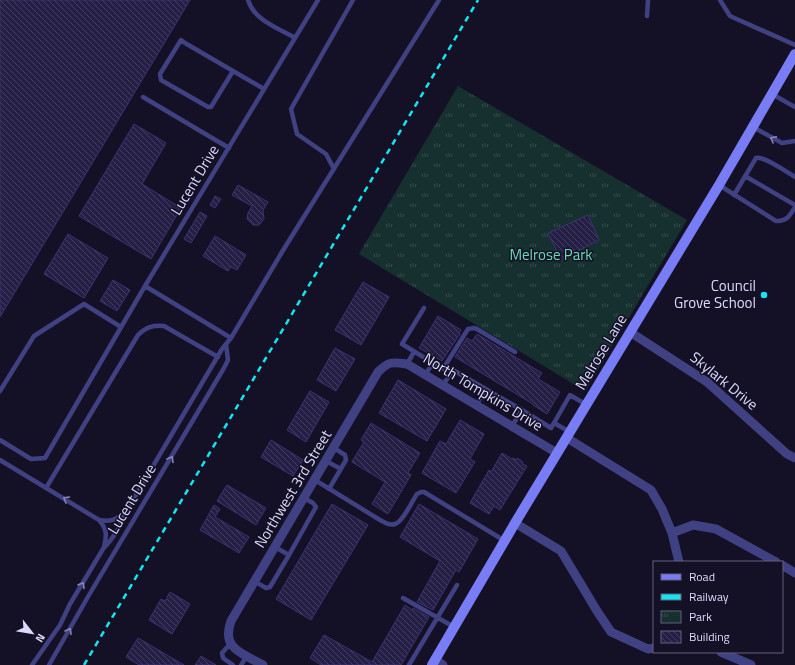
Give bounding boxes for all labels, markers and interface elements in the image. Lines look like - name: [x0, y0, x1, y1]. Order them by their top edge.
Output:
- one-way arrow: [770, 136, 777, 143]
- street label: Lucent Drive: [165, 140, 225, 219]
- park label: Melrose Park: [509, 243, 593, 266]
- place label: Council Grove School: [674, 274, 756, 314]
- marker: Council Grove School: [759, 290, 769, 300]
- street label: Melrose Lane: [569, 310, 632, 394]
- street label: Skylark Drive: [685, 346, 763, 415]
- street label: North Tompkins Drive: [419, 347, 548, 437]
- street label: Northwest 3rd Street: [248, 425, 337, 552]
- one-way arrow: [166, 456, 173, 463]
- street label: Lucent Drive: [102, 459, 162, 538]
- one-way arrow: [63, 497, 70, 504]
- legend: [653, 561, 783, 653]
- text: Road: [689, 567, 715, 586]
- one-way arrow: [77, 582, 84, 589]
- text: Railway: [689, 587, 729, 606]
- text: Park: [689, 607, 712, 626]
- north arrow: [12, 613, 52, 653]
- text: Building: [689, 627, 730, 646]
- one-way arrow: [65, 628, 72, 635]
- text: N: [32, 631, 49, 646]

